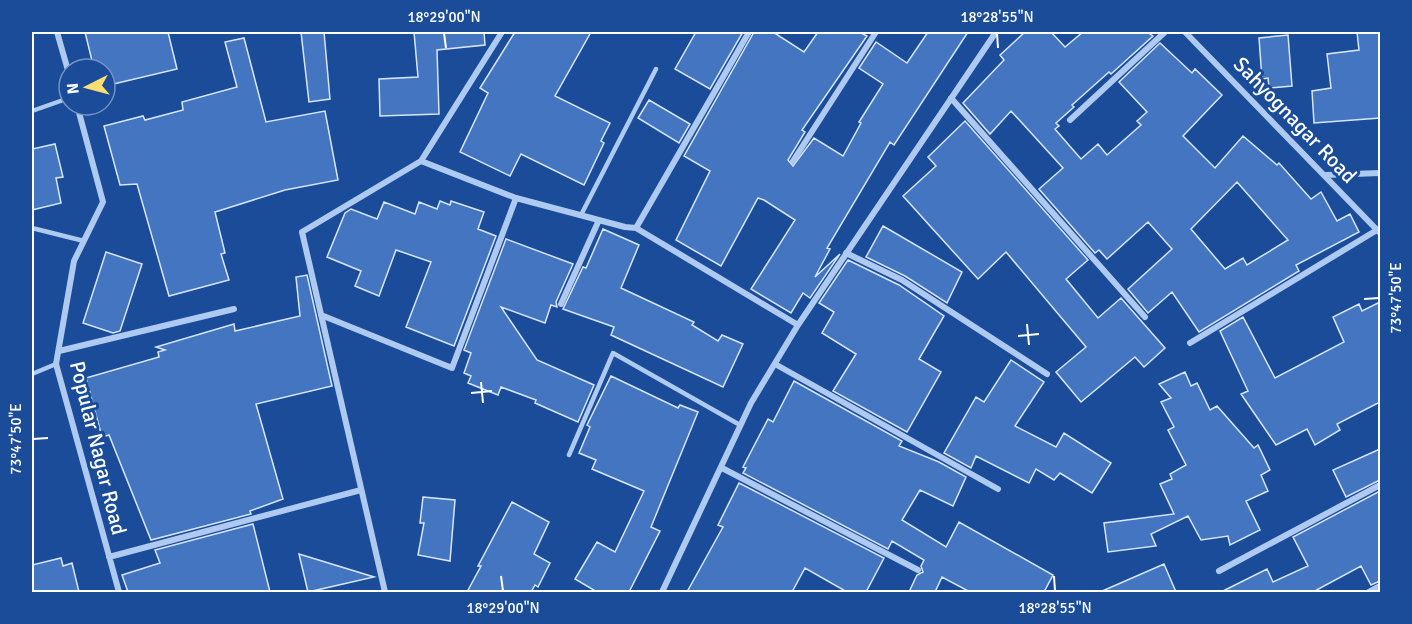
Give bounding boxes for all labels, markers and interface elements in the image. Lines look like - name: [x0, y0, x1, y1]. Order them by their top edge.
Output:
- text: 18°29'00"N: [407, 8, 481, 26]
- text: 18°28'55"N: [960, 8, 1034, 26]
- street label: Sahyognagar Road: [1228, 51, 1362, 189]
- north arrow: [57, 57, 117, 117]
- text: N: [63, 82, 84, 95]
- text: 73°47'50"E: [1387, 262, 1405, 334]
- street label: Popular Nagar Road: [64, 359, 132, 537]
- text: 73°47'50"E: [7, 403, 25, 475]
- text: 18°29'00"N: [466, 599, 540, 617]
- text: 18°28'55"N: [1018, 599, 1092, 617]

